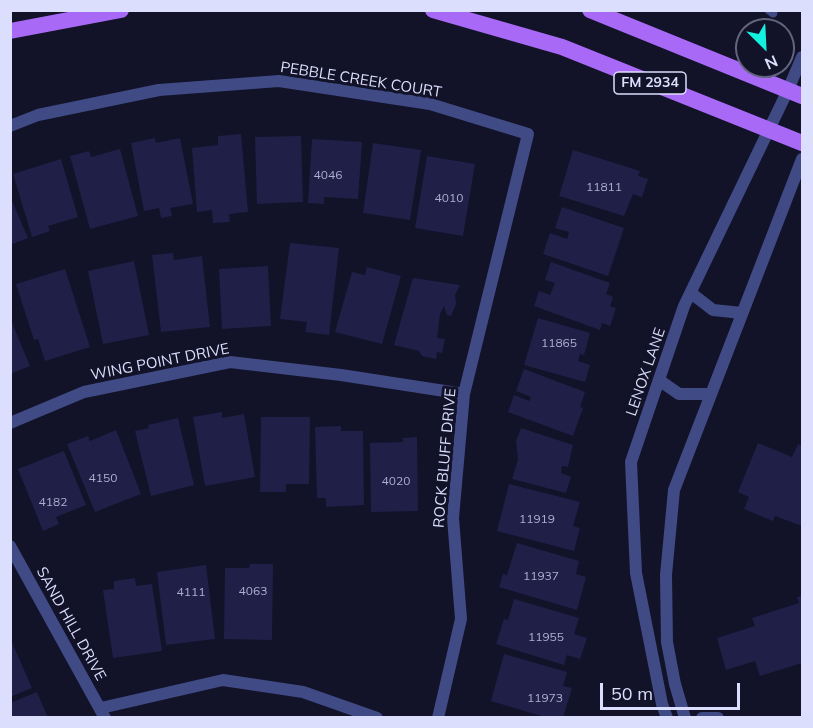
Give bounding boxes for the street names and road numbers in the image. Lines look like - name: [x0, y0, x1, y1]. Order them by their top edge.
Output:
- street label: PEBBLE CREEK COURT: [279, 58, 443, 102]
- road number: FM 2934: [614, 72, 686, 94]
- street label: LENOX LANE: [623, 326, 669, 418]
- street label: WING POINT DRIVE: [89, 340, 231, 384]
- street label: ROCK BLUFF DRIVE: [430, 387, 460, 529]
- street label: SAND HILL DRIVE: [32, 564, 110, 684]

